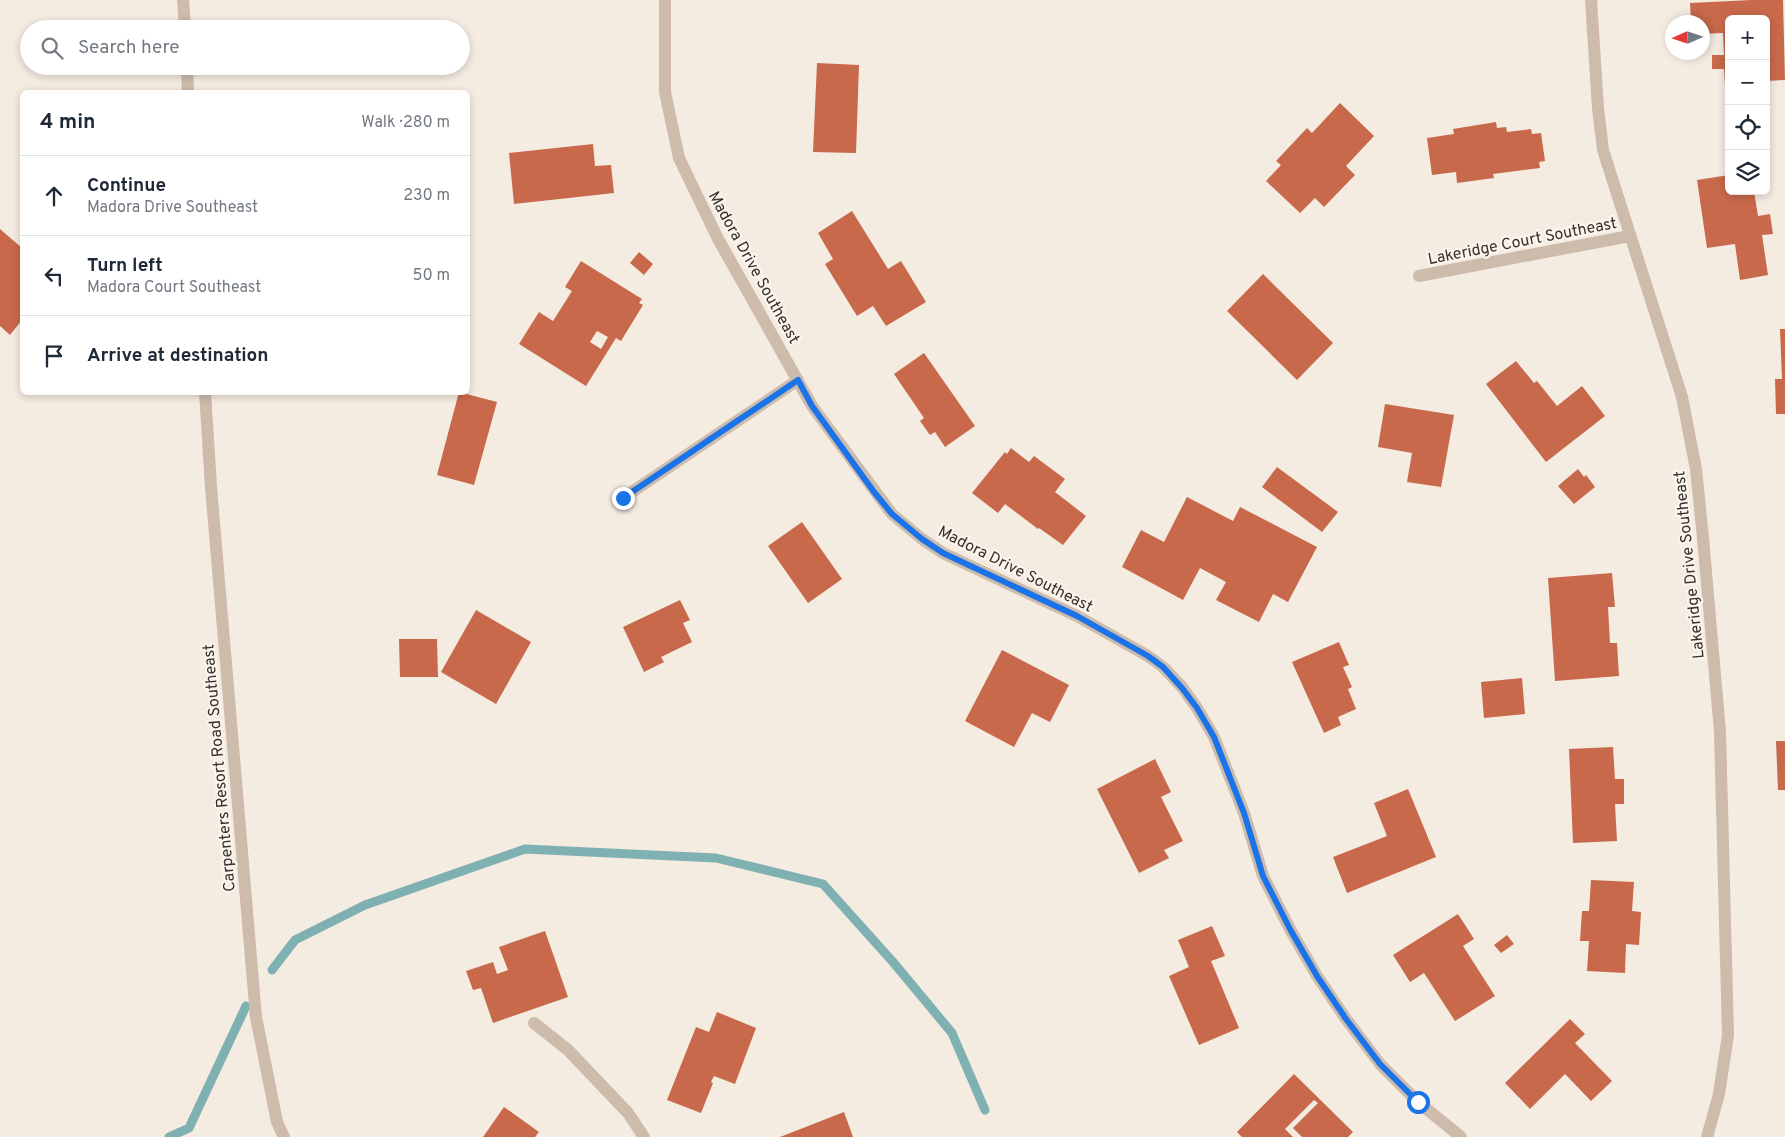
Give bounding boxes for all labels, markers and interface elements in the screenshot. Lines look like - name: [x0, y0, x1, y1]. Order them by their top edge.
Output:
- north arrow: [1665, 15, 1710, 60]
- map controls: [1725, 15, 1770, 195]
- button: +: [1725, 15, 1770, 60]
- search box: [20, 20, 470, 75]
- icon: search: [38, 34, 66, 62]
- text: Search here: [78, 36, 180, 60]
- button: −: [1725, 60, 1770, 105]
- button: locate: [1725, 105, 1770, 150]
- text: 4 min: [40, 109, 96, 136]
- text: Walk · 280 m: [361, 113, 450, 133]
- button: layers: [1725, 150, 1770, 195]
- text: Continue: [87, 174, 166, 198]
- icon: ahead: [40, 182, 68, 210]
- text: 230 m: [403, 186, 450, 206]
- street label: Madora Drive Southeast: [703, 188, 803, 348]
- text: Madora Drive Southeast: [87, 198, 258, 218]
- street label: Lakeridge Court Southeast: [1426, 214, 1618, 270]
- text: Turn left: [87, 254, 163, 278]
- icon: left: [40, 262, 68, 290]
- text: 50 m: [413, 266, 450, 286]
- text: Madora Court Southeast: [87, 278, 261, 298]
- icon: arrive: [40, 342, 68, 370]
- text: Arrive at destination: [87, 344, 268, 368]
- street label: Lakeridge Drive Southeast: [1670, 470, 1710, 660]
- route end: [612, 487, 635, 510]
- street label: Madora Drive Southeast: [934, 522, 1096, 618]
- street label: Carpenters Resort Road Southeast: [199, 643, 241, 892]
- route start: [1407, 1091, 1430, 1114]

